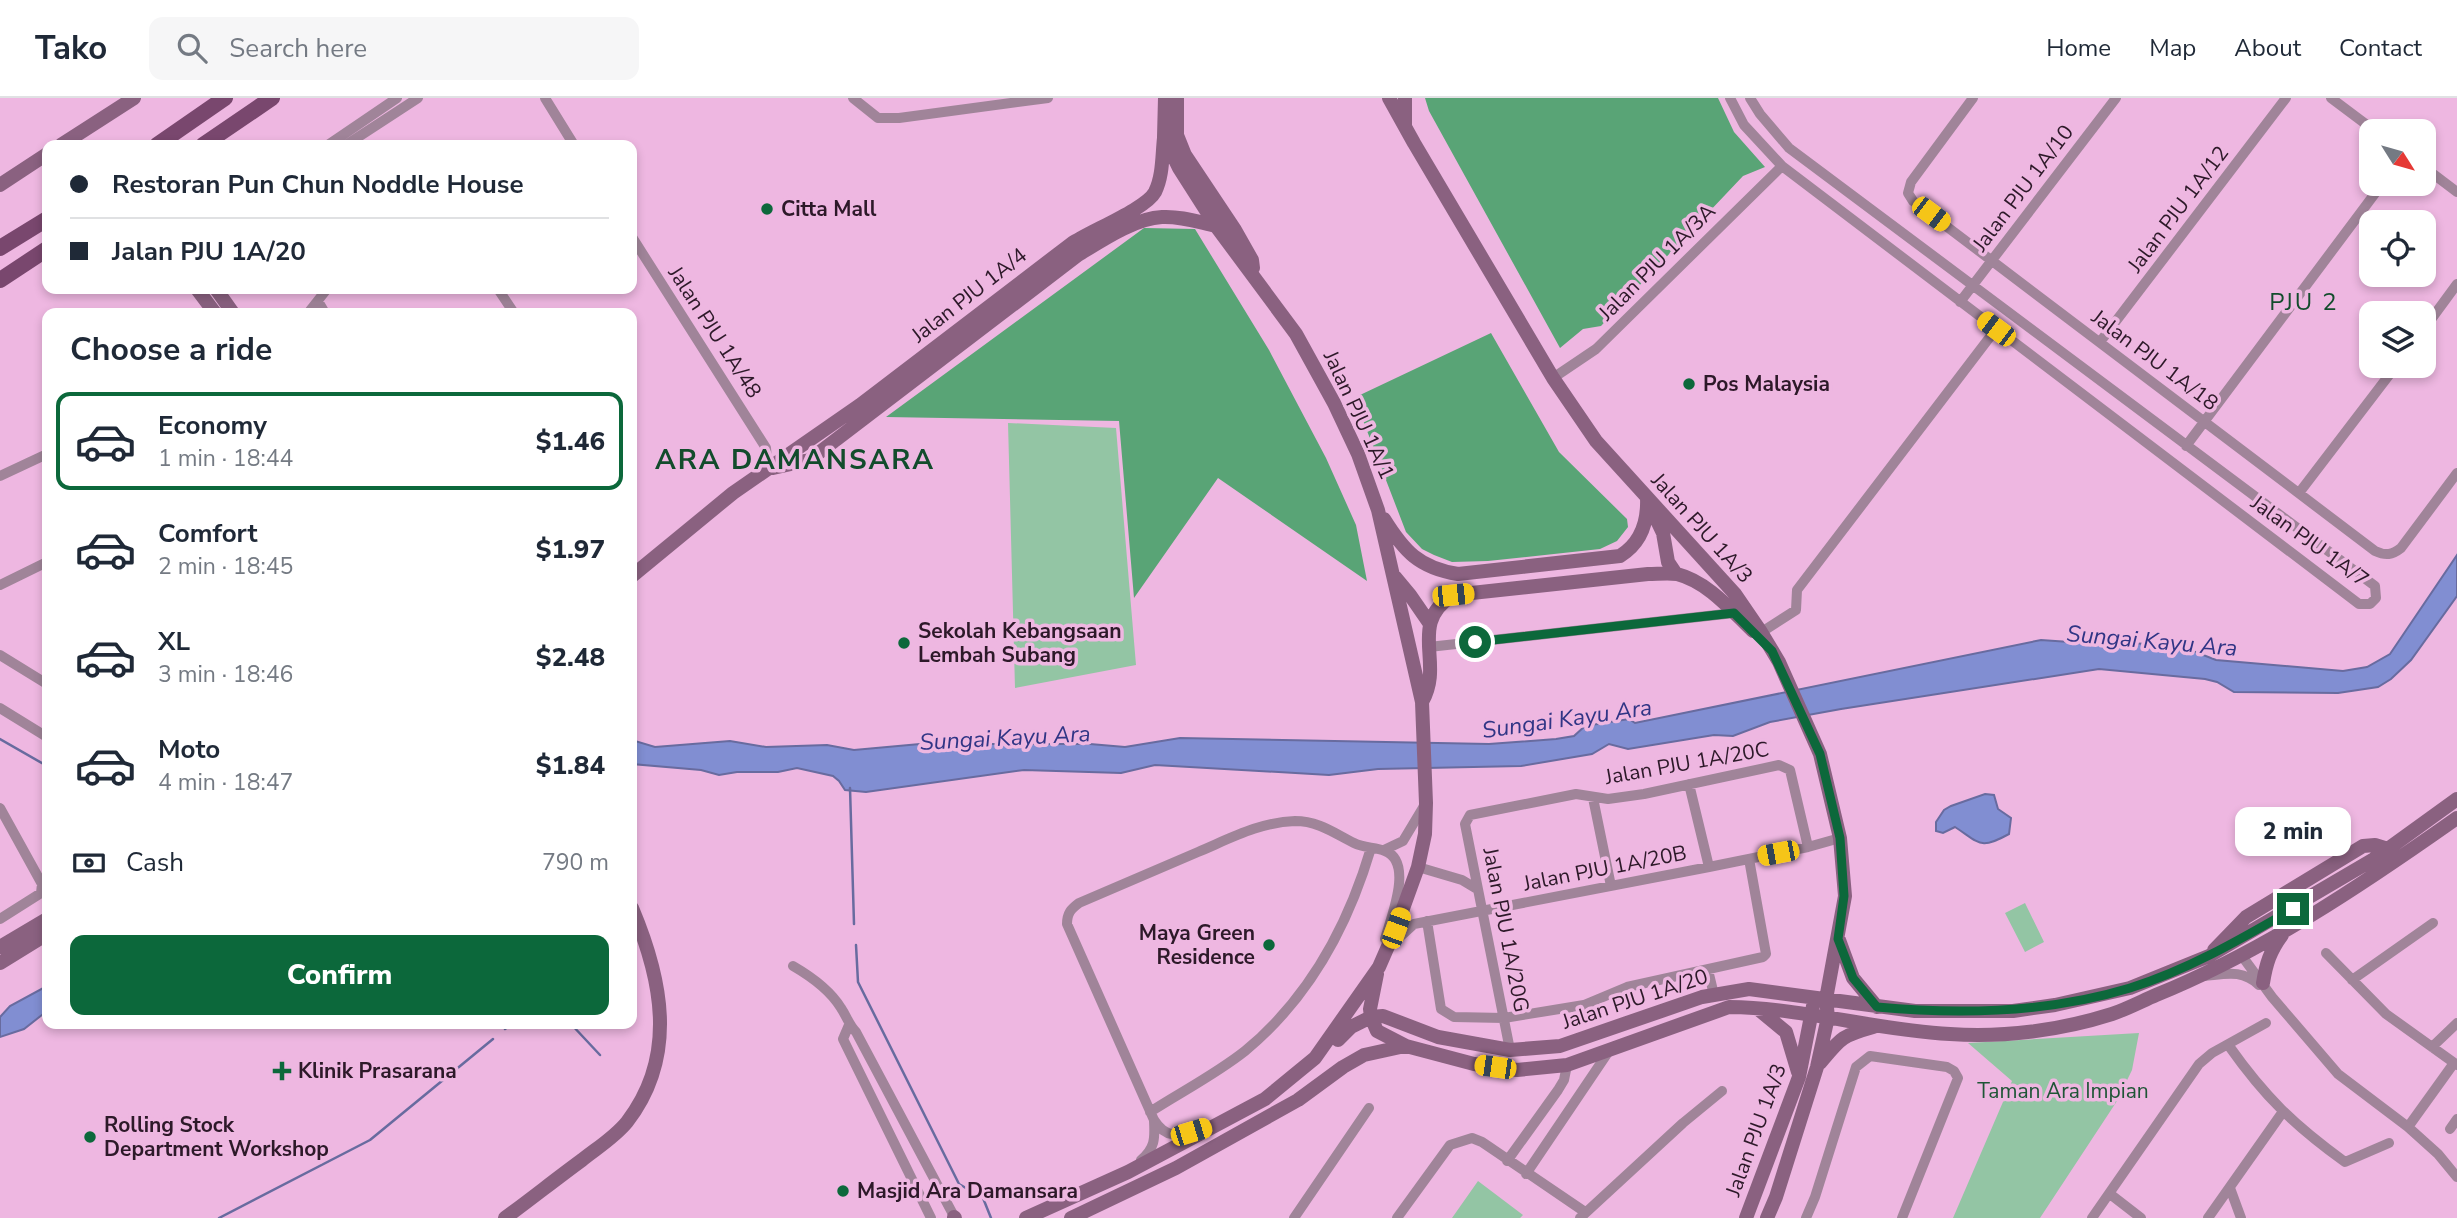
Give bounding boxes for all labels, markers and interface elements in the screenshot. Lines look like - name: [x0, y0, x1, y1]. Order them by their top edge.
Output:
- search box: [149, 17, 639, 80]
- text: Tako: [35, 26, 107, 71]
- icon: search: [173, 29, 211, 67]
- text: Search here: [229, 31, 367, 66]
- text: Home: [2046, 32, 2111, 64]
- text: Map: [2149, 32, 2196, 64]
- text: About: [2234, 32, 2301, 64]
- text: Contact: [2339, 32, 2422, 64]
- street label: Jalan PJU 1A/10: [1966, 119, 2080, 258]
- north arrow: [2359, 119, 2436, 196]
- map controls: [2359, 119, 2436, 378]
- street label: Jalan PJU 1A/12: [2121, 140, 2235, 279]
- text: Restoran Pun Chun Noddle House: [112, 167, 523, 202]
- car: [1908, 193, 1955, 235]
- place label: Citta Mall: [781, 195, 877, 223]
- street label: Jalan PJU 1A/3A: [1592, 197, 1722, 327]
- marker: Citta Mall: [759, 201, 775, 217]
- button: locate: [2359, 210, 2436, 287]
- text: Jalan PJU 1A/20: [112, 234, 306, 269]
- street label: Jalan PJU 1A/4: [905, 241, 1032, 349]
- street label: Jalan PJU 1A/48: [661, 260, 768, 403]
- district label: PJU 2: [2269, 286, 2339, 318]
- button: layers: [2359, 301, 2436, 378]
- street label: Jalan PJU 1A/18: [2085, 303, 2224, 417]
- car: [1973, 308, 2020, 350]
- text: Choose a ride: [70, 328, 272, 371]
- street label: Jalan PJU 1A/1: [1316, 345, 1401, 484]
- place label: Pos Malaysia: [1703, 370, 1830, 398]
- marker: Pos Malaysia: [1681, 376, 1697, 392]
- text: Economy: [158, 408, 267, 443]
- icon: car: [74, 410, 137, 473]
- text: $1.46: [536, 424, 605, 459]
- district label: ARA DAMANSARA: [655, 441, 935, 479]
- text: 1 min · 18:44: [158, 443, 293, 474]
- street label: Jalan PJU 1A/3: [1644, 466, 1759, 589]
- street label: Jalan PJU 1A/7: [2245, 488, 2375, 593]
- text: Comfort: [158, 516, 258, 551]
- icon: car: [74, 518, 137, 581]
- text: $1.97: [536, 532, 605, 567]
- text: 2 min · 18:45: [158, 551, 293, 582]
- car: [1432, 582, 1475, 608]
- place label: Sekolah Kebangsaan Lembah Subang: [918, 617, 1122, 669]
- water label: Sungai Kayu Ara: [2065, 618, 2239, 664]
- text: XL: [158, 624, 190, 659]
- icon: car: [74, 626, 137, 689]
- route start: [1459, 626, 1491, 658]
- marker: Sekolah Kebangsaan Lembah Subang: [896, 635, 912, 651]
- text: $2.48: [536, 640, 605, 675]
- text: 3 min · 18:46: [158, 659, 293, 690]
- water label: Sungai Kayu Ara: [1480, 692, 1654, 746]
- water label: Sungai Kayu Ara: [919, 718, 1091, 758]
- text: Moto: [158, 732, 220, 767]
- icon: car: [74, 734, 137, 797]
- street label: Jalan PJU 1A/20C: [1602, 735, 1771, 791]
- text: $1.84: [536, 748, 605, 783]
- text: 4 min · 18:47: [158, 767, 293, 798]
- callout: 2 min: [2235, 808, 2351, 856]
- text: 2 min: [2263, 816, 2323, 847]
- street label: Jalan PJU 1A/20B: [1520, 838, 1689, 898]
- car: [1756, 839, 1801, 867]
- icon: cash: [70, 844, 108, 882]
- street label: Jalan PJU 1A/20G: [1476, 844, 1536, 1015]
- text: Cash: [126, 845, 184, 880]
- text: 790 m: [542, 847, 609, 878]
- route end: [2277, 893, 2309, 925]
- car: [1379, 905, 1414, 951]
- place label: Maya Green Residence: [1139, 919, 1255, 971]
- button: Confirm: [70, 935, 609, 1015]
- marker: Maya Green Residence: [1261, 937, 1277, 953]
- street label: Jalan PJU 1A/20: [1558, 962, 1711, 1036]
- car: [1473, 1054, 1518, 1080]
- place label: Klinik Prasarana: [298, 1057, 457, 1085]
- street label: Jalan PJU 1A/3: [1719, 1060, 1793, 1201]
- marker: Klinik Prasarana: [272, 1061, 292, 1081]
- park label: Taman Ara Impian: [1977, 1077, 2149, 1105]
- place label: Rolling Stock Department Workshop: [104, 1111, 329, 1163]
- car: [1168, 1116, 1215, 1148]
- marker: Rolling Stock Department Workshop: [82, 1129, 98, 1145]
- place label: Masjid Ara Damansara: [857, 1177, 1078, 1205]
- marker: Masjid Ara Damansara: [835, 1183, 851, 1199]

